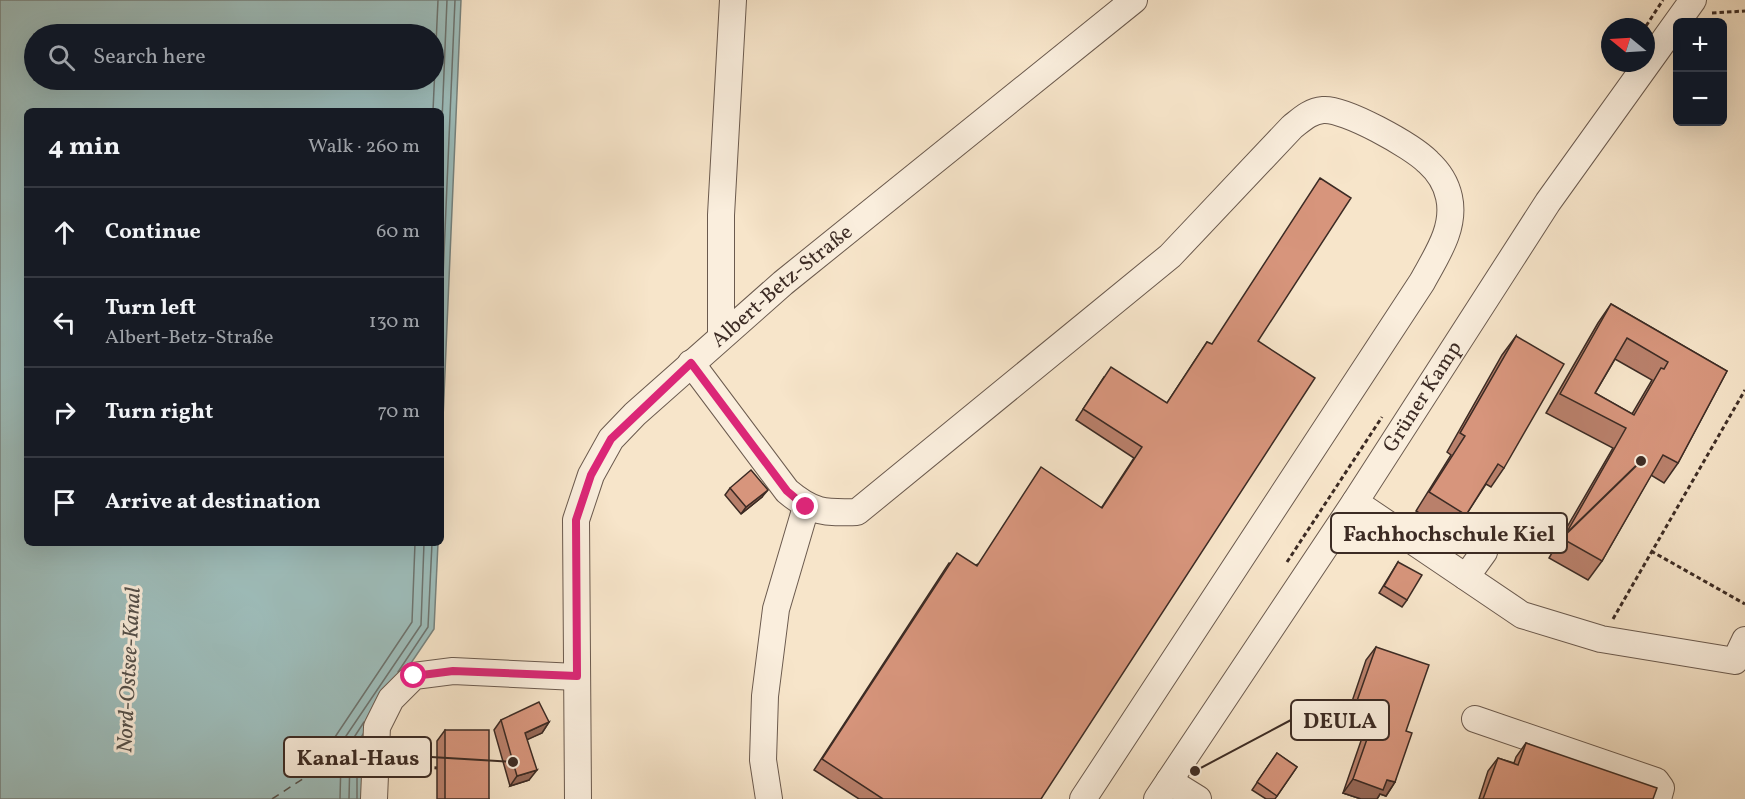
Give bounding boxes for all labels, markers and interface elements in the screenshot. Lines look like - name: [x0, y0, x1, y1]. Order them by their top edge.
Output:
- north arrow: [1601, 18, 1655, 72]
- map controls: [1673, 18, 1727, 126]
- button: +: [1673, 18, 1727, 72]
- search box: [24, 24, 444, 90]
- icon: search: [45, 41, 78, 74]
- text: Search here: [93, 42, 206, 73]
- button: −: [1673, 72, 1727, 126]
- text: 4 min: [48, 129, 120, 165]
- text: Walk · 260 m: [308, 133, 420, 161]
- icon: ahead: [48, 216, 81, 249]
- text: Continue: [105, 217, 201, 248]
- text: 60 m: [376, 218, 420, 246]
- street label: Albert-Betz-Straße: [705, 218, 859, 354]
- text: Turn left: [105, 293, 196, 324]
- icon: left: [48, 306, 81, 339]
- text: 130 m: [369, 308, 420, 336]
- text: Albert-Betz-Straße: [105, 324, 273, 352]
- street label: Grüner Kamp: [1376, 336, 1469, 458]
- icon: right: [48, 396, 81, 429]
- text: Turn right: [105, 397, 213, 428]
- text: 70 m: [377, 398, 420, 426]
- icon: arrive: [48, 486, 81, 519]
- text: Arrive at destination: [105, 487, 321, 518]
- route end: [792, 493, 818, 519]
- callout: Fachhochschule Kiel: [1331, 513, 1567, 553]
- text: Fachhochschule Kiel: [1343, 520, 1555, 551]
- water label: Nord-Ostsee-Kanal: [110, 586, 150, 754]
- route start: [400, 662, 426, 688]
- callout: DEULA: [1291, 700, 1389, 740]
- text: DEULA: [1303, 707, 1377, 738]
- callout: Kanal-Haus: [284, 737, 431, 777]
- text: Kanal-Haus: [297, 744, 419, 775]

